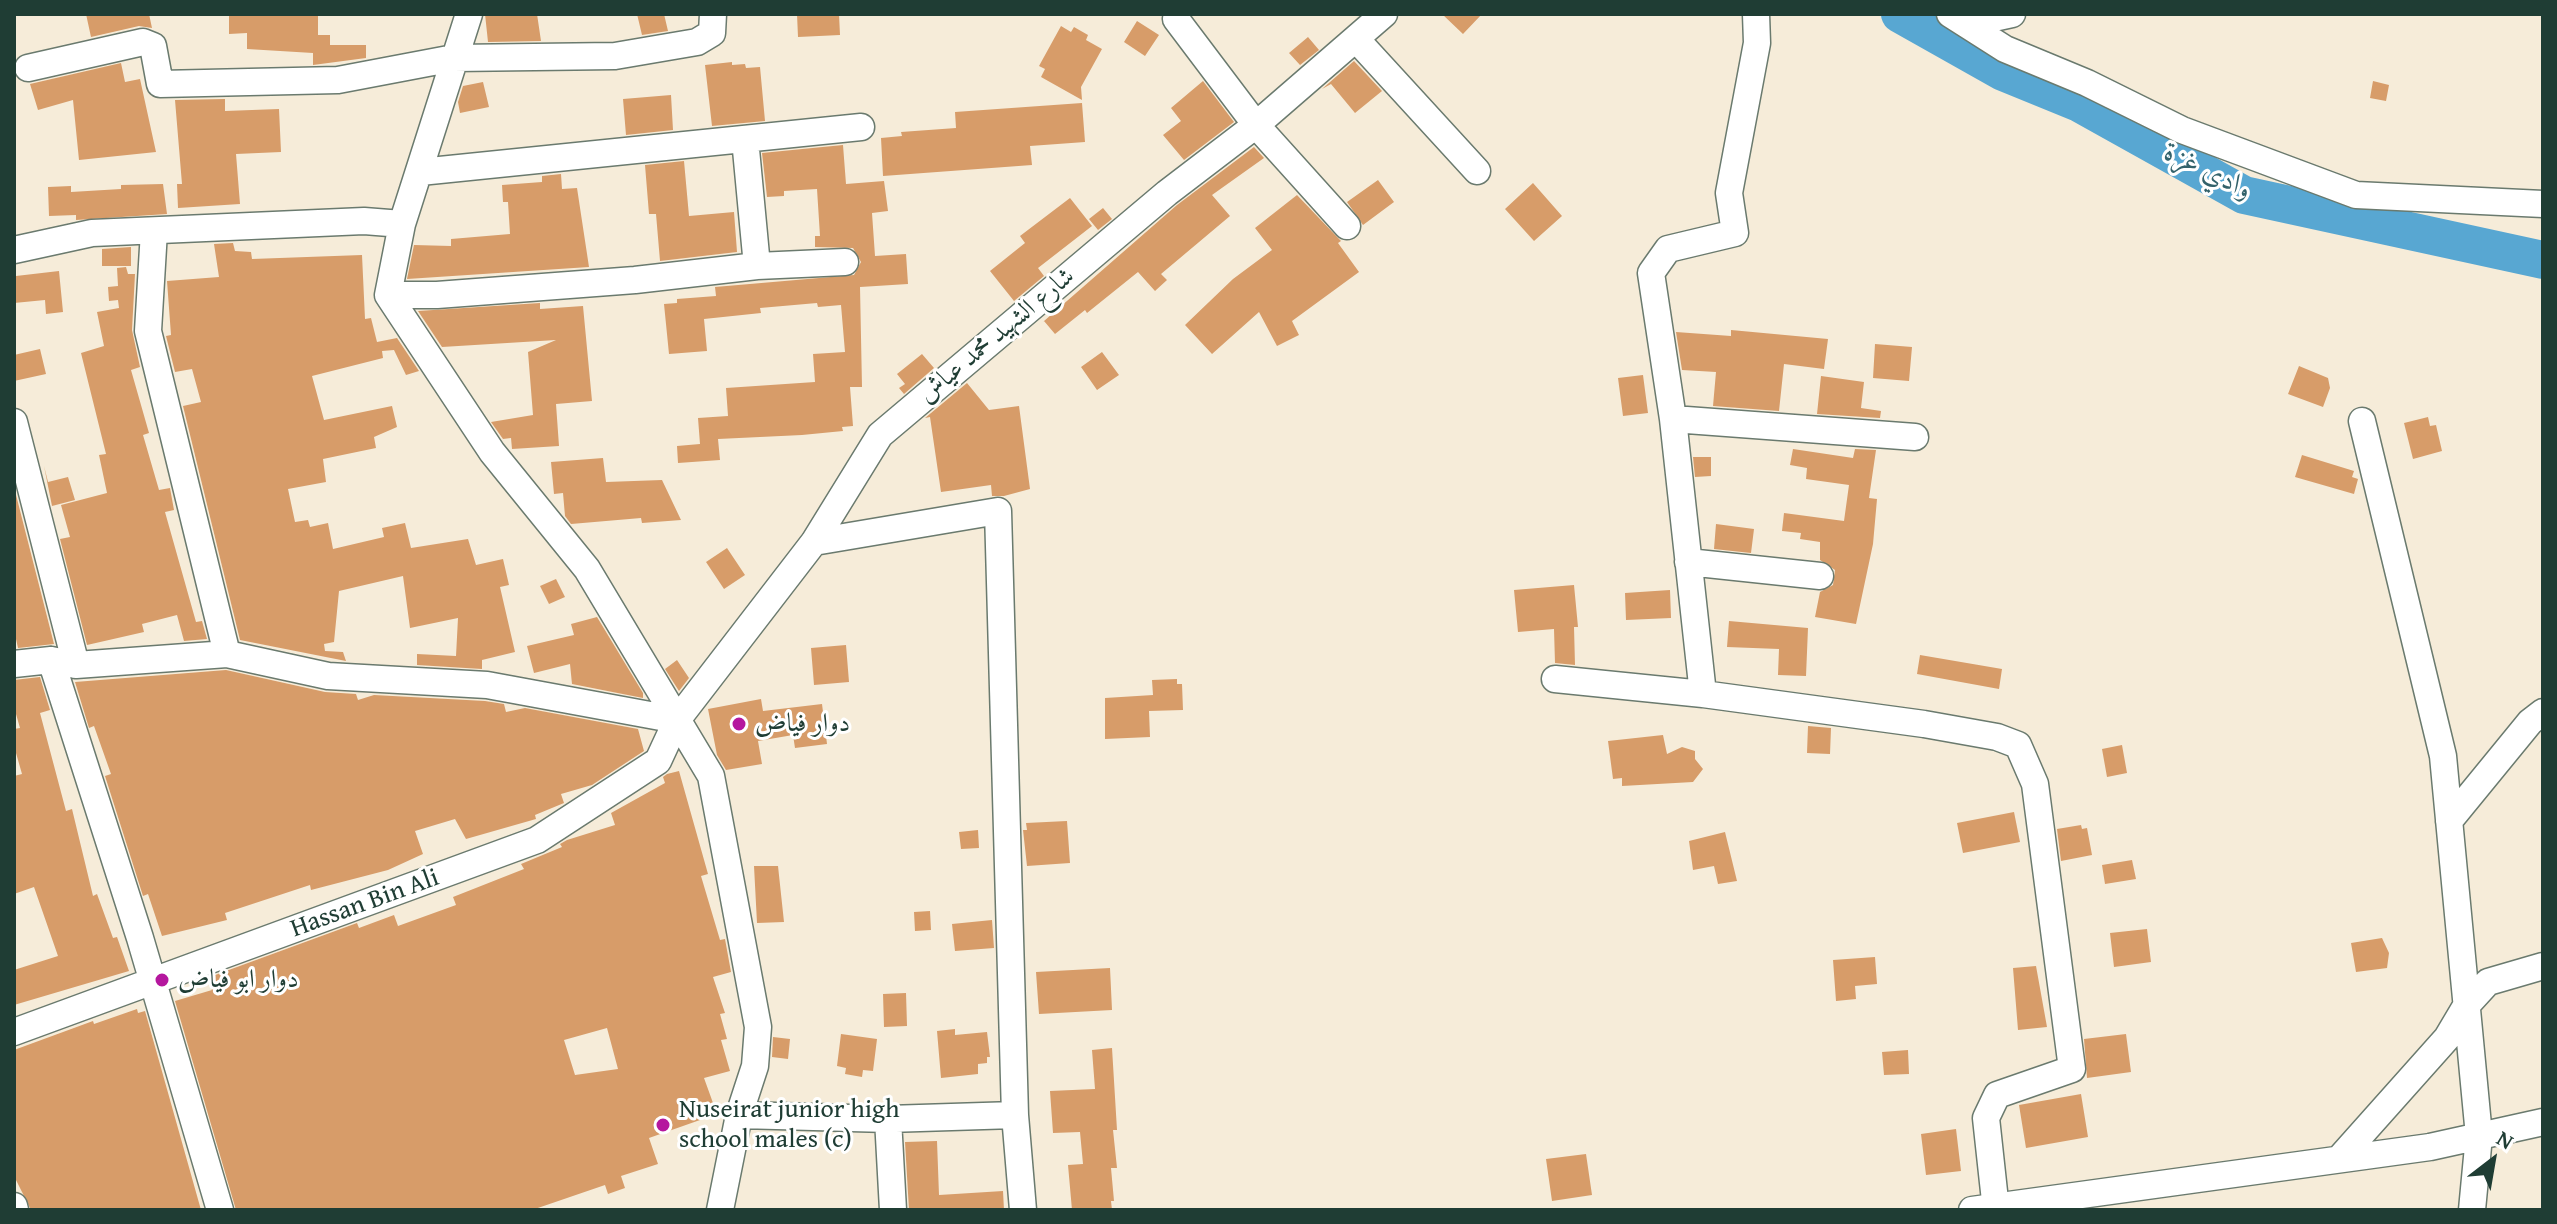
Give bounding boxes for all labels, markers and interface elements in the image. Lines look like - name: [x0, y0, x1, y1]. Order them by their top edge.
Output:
- water label: وادي غزة: [2158, 136, 2258, 208]
- street label: شارع الشهيد محمد عياش: [912, 261, 1082, 411]
- place label: دوار فياض: [755, 708, 850, 740]
- marker: دوار فياض: [730, 715, 748, 733]
- street label: Hassan Bin Ali: [287, 863, 443, 945]
- place label: دوار ابو فياض: [178, 964, 299, 996]
- marker: دوار ابو فياض: [153, 971, 171, 989]
- place label: Nuseirat junior high school males (c): [679, 1094, 900, 1156]
- marker: Nuseirat junior high school males (c): [654, 1116, 672, 1134]
- north arrow: [2453, 1120, 2533, 1200]
- text: N: [2491, 1122, 2520, 1157]

